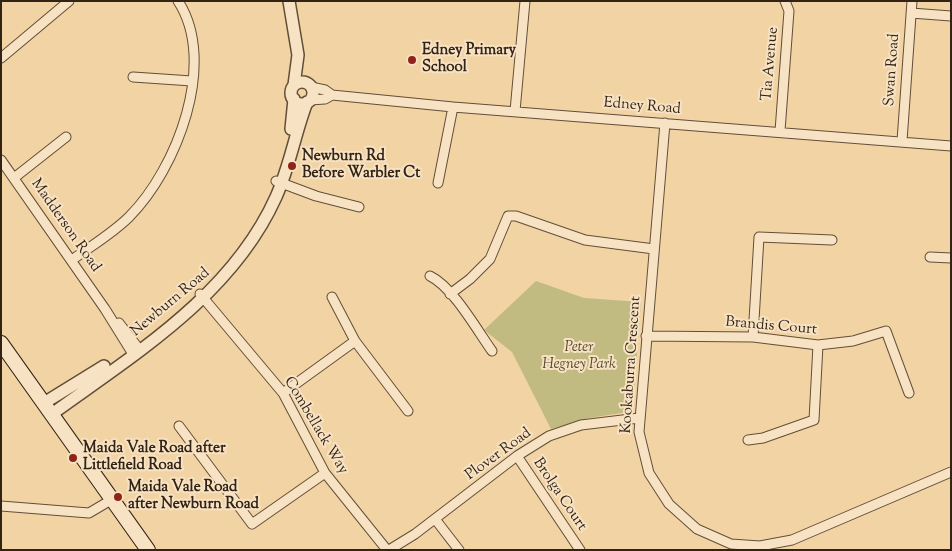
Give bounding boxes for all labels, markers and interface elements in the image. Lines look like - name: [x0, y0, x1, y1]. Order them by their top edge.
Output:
- street label: Tia Avenue: [759, 26, 783, 102]
- street label: Swan Road: [881, 33, 905, 107]
- place label: Edney Primary School: [422, 42, 516, 77]
- marker: Edney Primary School: [406, 54, 418, 66]
- street label: Edney Road: [603, 95, 681, 119]
- place label: Newburn Rd Before Warbler Ct: [302, 148, 420, 183]
- marker: Newburn Rd Before Warbler Ct: [286, 160, 298, 172]
- street label: Madderson Road: [26, 176, 104, 276]
- street label: Newburn Road: [128, 265, 214, 341]
- street label: Kookaburra Crescent: [618, 296, 646, 434]
- street label: Brandis Court: [724, 314, 818, 340]
- park label: Peter Hegney Park: [542, 339, 616, 374]
- street label: Combellack Way: [279, 374, 351, 478]
- street label: Plover Road: [462, 425, 536, 485]
- place label: Maida Vale Road after Littlefield Road: [83, 440, 226, 475]
- marker: Maida Vale Road after Littlefield Road: [67, 452, 79, 464]
- street label: Brolga Court: [528, 455, 590, 535]
- place label: Maida Vale Road after Newburn Road: [128, 479, 259, 514]
- marker: Maida Vale Road after Newburn Road: [112, 491, 124, 503]

